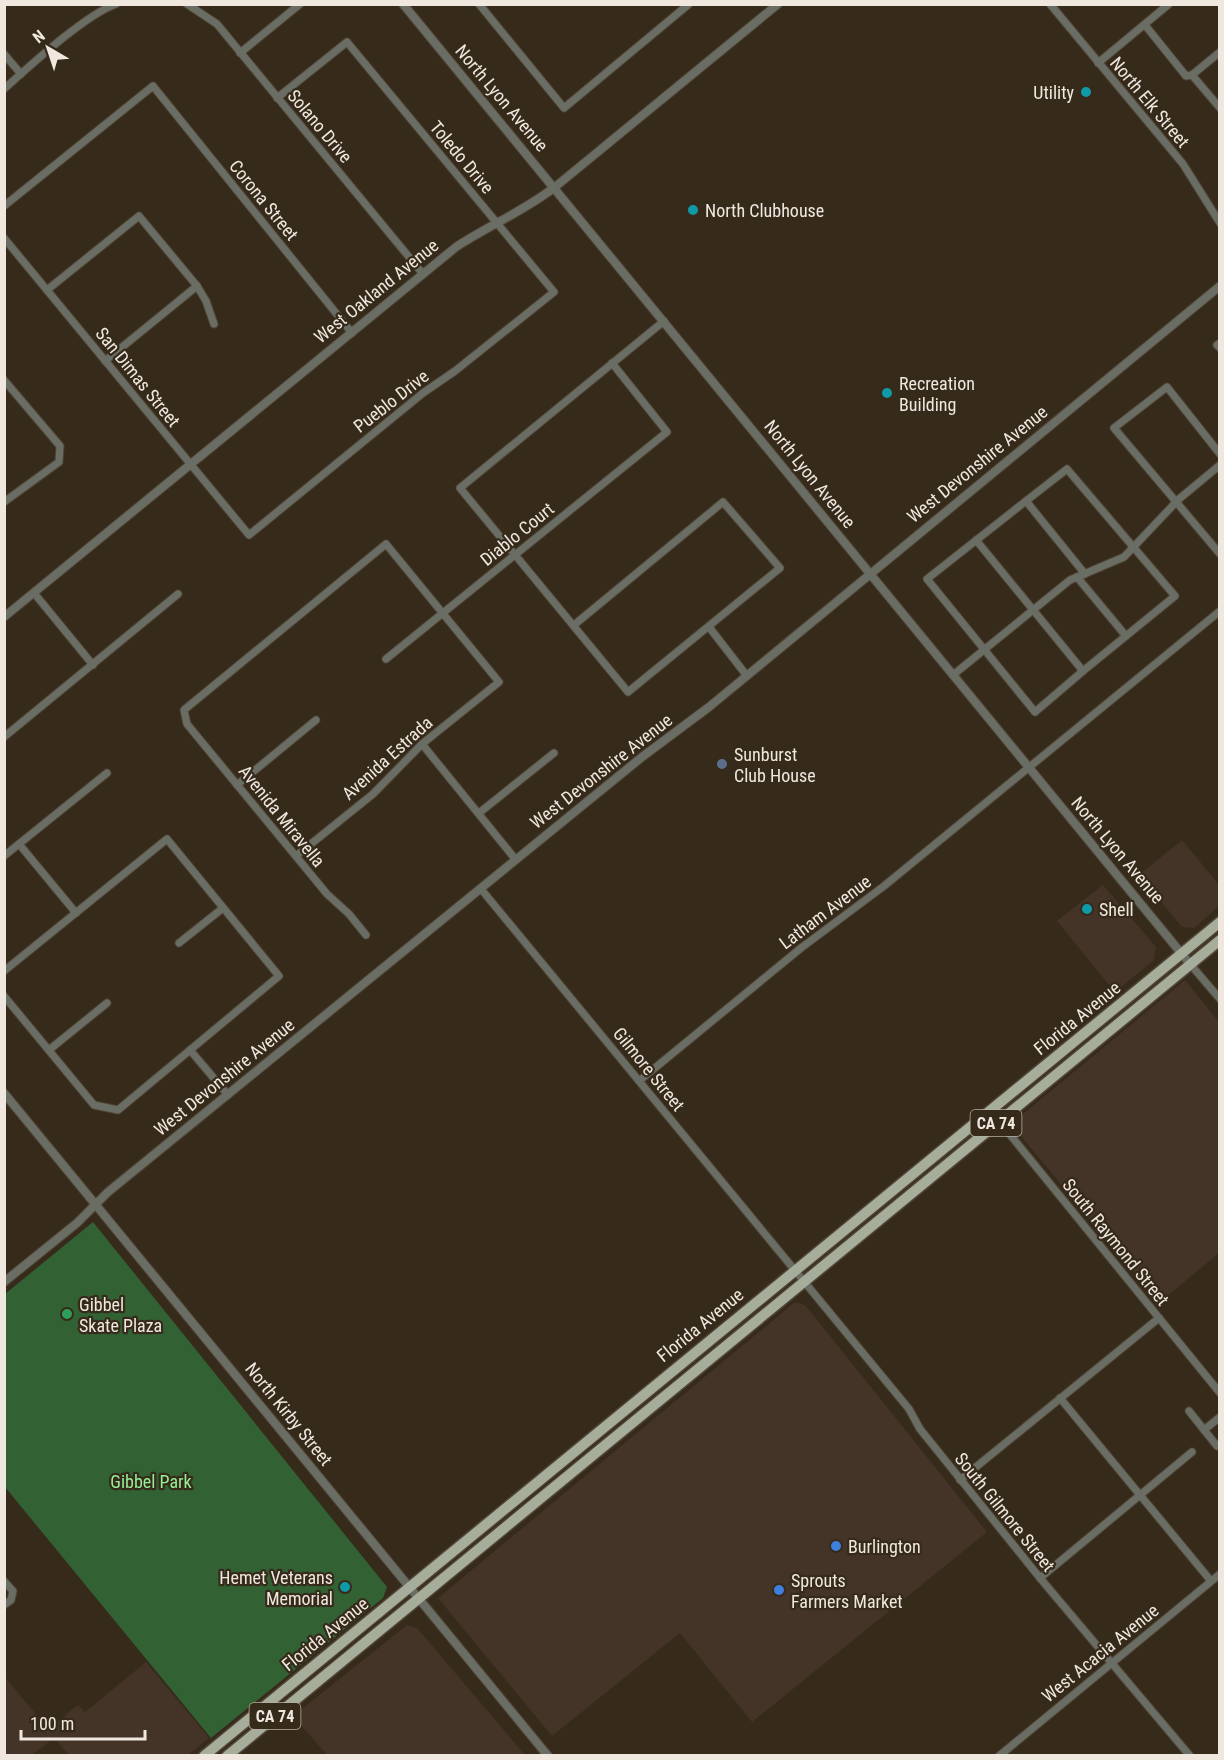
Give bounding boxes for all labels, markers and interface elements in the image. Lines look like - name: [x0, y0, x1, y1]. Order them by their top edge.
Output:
- north arrow: [18, 18, 78, 78]
- text: N: [29, 26, 49, 47]
- street label: North Lyon Avenue: [451, 40, 553, 156]
- street label: North Elk Street: [1106, 52, 1194, 152]
- place label: Utility: [1033, 82, 1074, 103]
- street label: Solano Drive: [283, 85, 357, 167]
- marker: Utility: [1079, 85, 1093, 99]
- street label: Toledo Drive: [426, 116, 498, 198]
- street label: Corona Street: [225, 156, 303, 244]
- place label: North Clubhouse: [705, 200, 824, 221]
- marker: North Clubhouse: [686, 203, 700, 217]
- street label: West Oakland Avenue: [310, 235, 442, 347]
- street label: San Dimas Street: [91, 323, 185, 431]
- street label: Pueblo Drive: [349, 365, 433, 437]
- place label: Recreation Building: [899, 373, 975, 415]
- marker: Recreation Building: [880, 386, 894, 400]
- street label: West Devonshire Avenue: [903, 401, 1051, 527]
- street label: North Lyon Avenue: [760, 416, 860, 532]
- street label: Diablo Court: [476, 498, 558, 570]
- street label: West Devonshire Avenue: [526, 709, 676, 833]
- street label: Avenida Estrada: [338, 712, 436, 804]
- place label: Sunburst Club House: [734, 744, 816, 786]
- marker: Sunburst Club House: [715, 757, 729, 771]
- street label: Avenida Miravella: [235, 761, 329, 871]
- street label: North Lyon Avenue: [1067, 792, 1169, 908]
- street label: Latham Avenue: [775, 871, 875, 953]
- place label: Shell: [1099, 899, 1134, 920]
- marker: Shell: [1080, 902, 1094, 916]
- street label: Florida Avenue: [1030, 977, 1124, 1059]
- street label: West Devonshire Avenue: [150, 1014, 298, 1140]
- street label: Gilmore Street: [609, 1023, 689, 1115]
- road number: CA 74: [970, 1110, 1022, 1136]
- street label: South Raymond Street: [1058, 1174, 1174, 1310]
- street label: Florida Avenue: [653, 1284, 747, 1366]
- place label: Gibbel Skate Plaza: [79, 1294, 162, 1336]
- marker: Gibbel Skate Plaza: [60, 1307, 74, 1321]
- street label: North Kirby Street: [241, 1358, 337, 1470]
- street label: South Gilmore Street: [951, 1448, 1059, 1576]
- park label: Gibbel Park: [110, 1471, 192, 1492]
- place label: Burlington: [848, 1536, 921, 1557]
- marker: Burlington: [829, 1539, 843, 1553]
- place label: Hemet Veterans Memorial: [219, 1567, 333, 1609]
- place label: Sprouts Farmers Market: [791, 1570, 903, 1612]
- marker: Hemet Veterans Memorial: [338, 1580, 352, 1594]
- marker: Sprouts Farmers Market: [772, 1583, 786, 1597]
- street label: Florida Avenue: [278, 1593, 372, 1675]
- street label: West Acacia Avenue: [1037, 1600, 1163, 1706]
- scale bar: [21, 1703, 146, 1741]
- road number: CA 74: [250, 1703, 300, 1729]
- text: 100 m: [30, 1713, 74, 1734]

